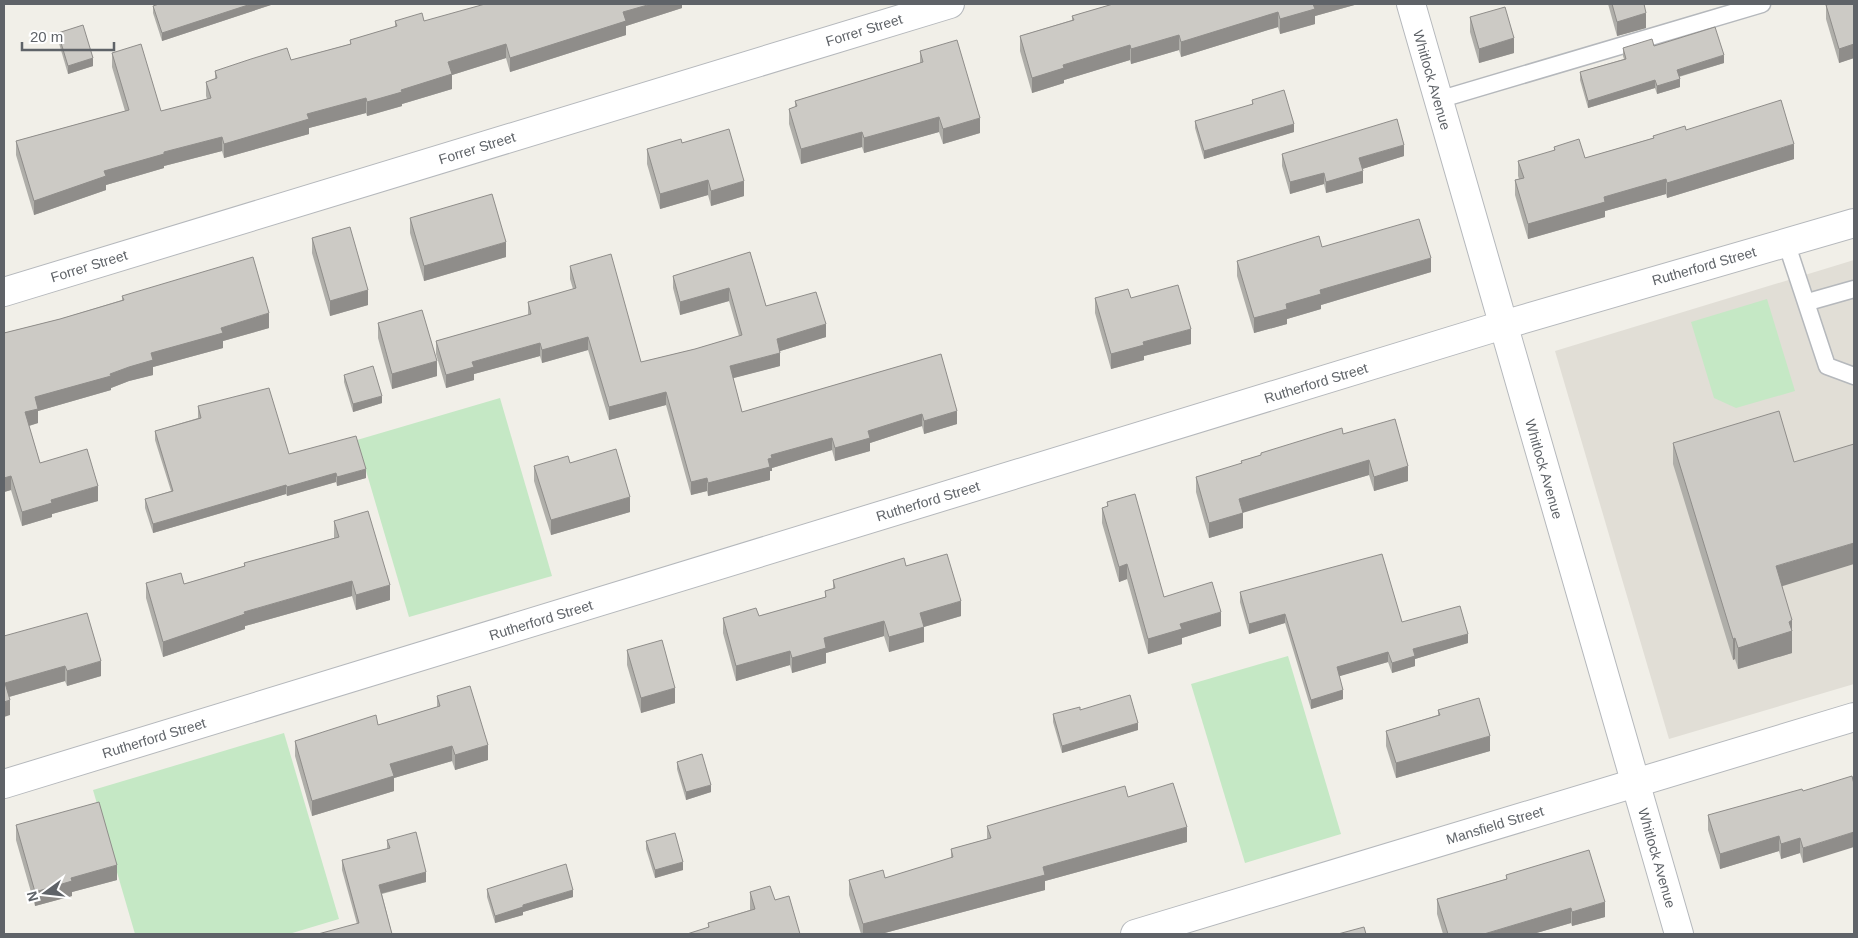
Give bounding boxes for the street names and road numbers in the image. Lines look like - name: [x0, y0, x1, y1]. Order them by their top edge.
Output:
- street label: Forrer Street: [824, 11, 904, 49]
- street label: Whitlock Avenue: [1410, 28, 1454, 132]
- street label: Forrer Street: [437, 129, 517, 167]
- street label: Rutherford Street: [1650, 243, 1758, 288]
- street label: Forrer Street: [49, 247, 129, 285]
- street label: Rutherford Street: [1262, 360, 1370, 406]
- street label: Whitlock Avenue: [1522, 417, 1566, 521]
- street label: Rutherford Street: [874, 478, 982, 524]
- street label: Rutherford Street: [487, 597, 595, 643]
- street label: Rutherford Street: [100, 715, 208, 761]
- street label: Mansfield Street: [1444, 803, 1546, 847]
- street label: Whitlock Avenue: [1635, 806, 1679, 910]

